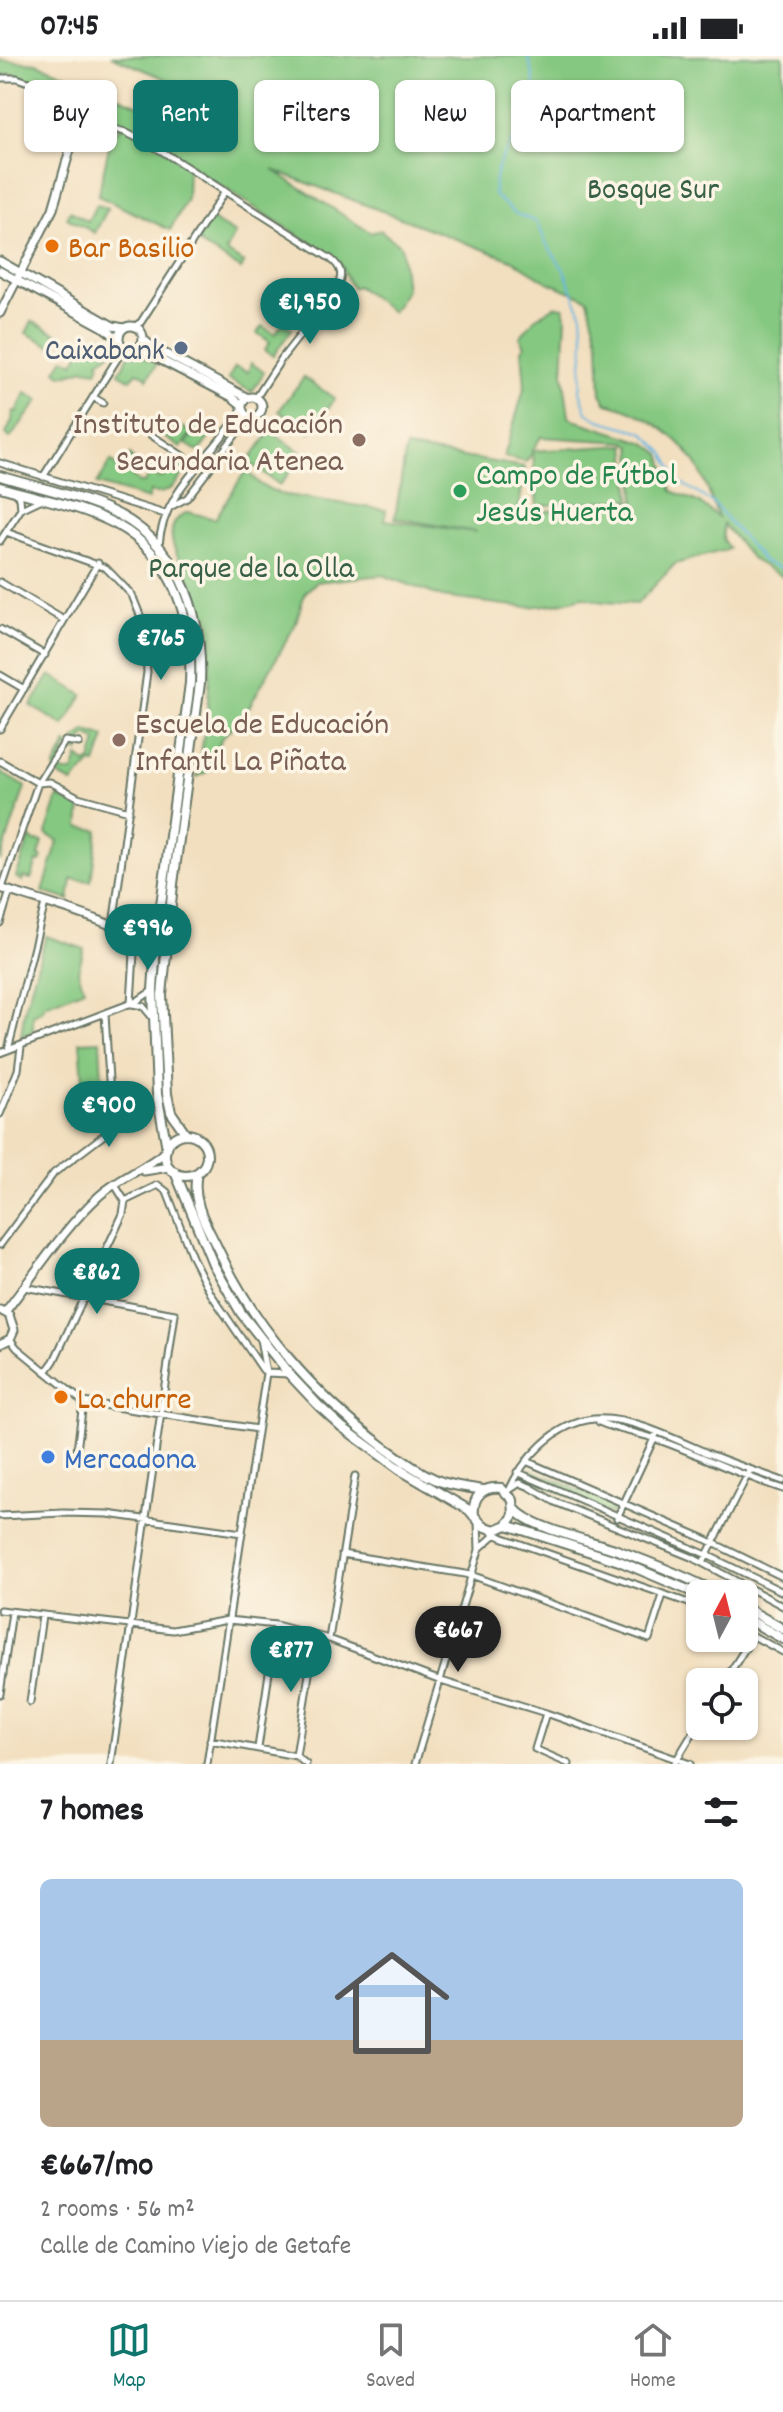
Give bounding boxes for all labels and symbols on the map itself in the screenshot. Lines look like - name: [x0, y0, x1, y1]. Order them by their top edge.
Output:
- park label: Bosque Sur: [587, 169, 719, 215]
- place label: Bar Basilio: [68, 228, 195, 274]
- marker: Bar Basilio: [43, 237, 61, 255]
- pin: €1,950: [245, 278, 375, 346]
- place label: Caixabank: [45, 330, 165, 376]
- marker: Caixabank: [172, 339, 190, 357]
- place label: Instituto de Educación Secundaria Atenea: [73, 404, 344, 487]
- marker: Instituto de Educación Secundaria Atenea: [350, 431, 368, 449]
- place label: Campo de Fútbol Jesús Huerta: [476, 455, 678, 538]
- marker: Campo de Fútbol Jesús Huerta: [451, 482, 469, 500]
- park label: Parque de la Olla: [148, 548, 355, 594]
- pin: €765: [114, 614, 208, 682]
- place label: Escuela de Educación Infantil La Piñata: [135, 704, 389, 787]
- marker: Escuela de Educación Infantil La Piñata: [110, 731, 128, 749]
- pin: €996: [101, 904, 195, 972]
- pin: €900: [62, 1081, 156, 1149]
- pin: €862: [50, 1248, 144, 1316]
- place label: La churre: [77, 1379, 192, 1425]
- marker: La churre: [52, 1388, 70, 1406]
- place label: Mercadona: [64, 1439, 197, 1485]
- marker: Mercadona: [39, 1448, 57, 1466]
- north arrow: [686, 1580, 758, 1652]
- pin: €667: [411, 1606, 505, 1674]
- pin: €877: [244, 1626, 338, 1694]

